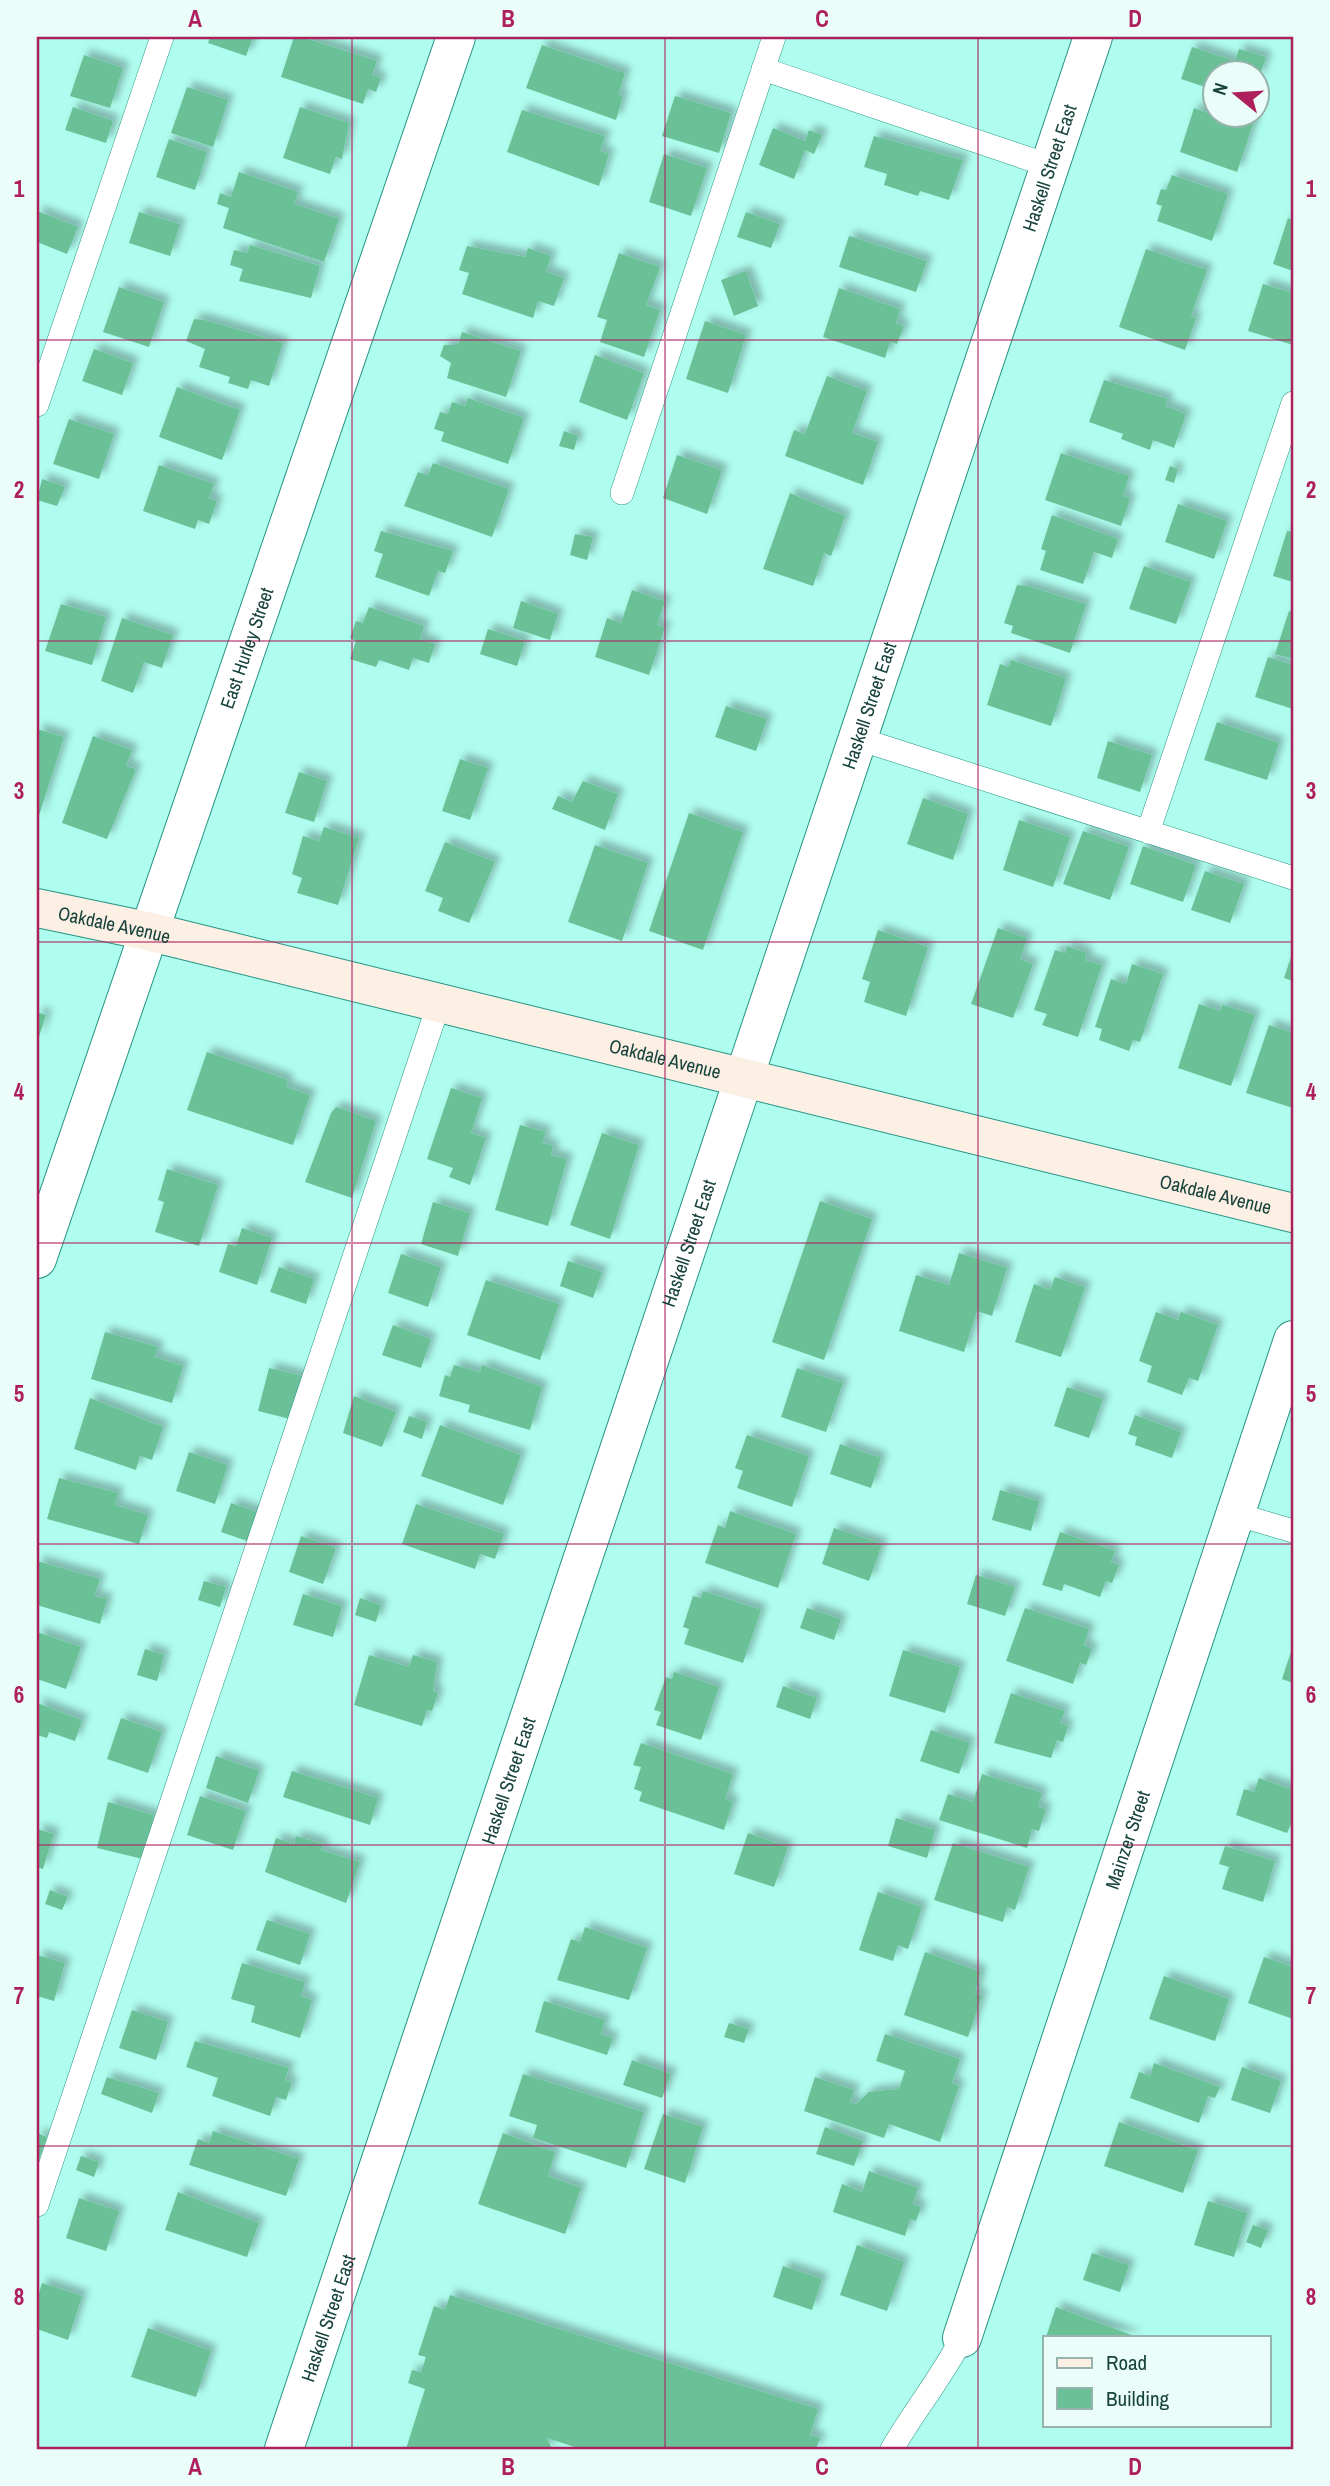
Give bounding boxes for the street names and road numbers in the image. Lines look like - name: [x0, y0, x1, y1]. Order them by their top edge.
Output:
- street label: Haskell Street East: [1016, 100, 1083, 235]
- street label: East Hurley Street: [214, 583, 280, 712]
- street label: Haskell Street East: [835, 638, 902, 772]
- street label: Oakdale Avenue: [56, 900, 173, 949]
- street label: Oakdale Avenue: [607, 1032, 724, 1085]
- street label: Oakdale Avenue: [1157, 1168, 1274, 1220]
- street label: Haskell Street East: [655, 1175, 722, 1310]
- street label: Haskell Street East: [475, 1713, 542, 1848]
- street label: Mainzer Street: [1099, 1786, 1156, 1892]
- street label: Haskell Street East: [294, 2251, 362, 2385]

